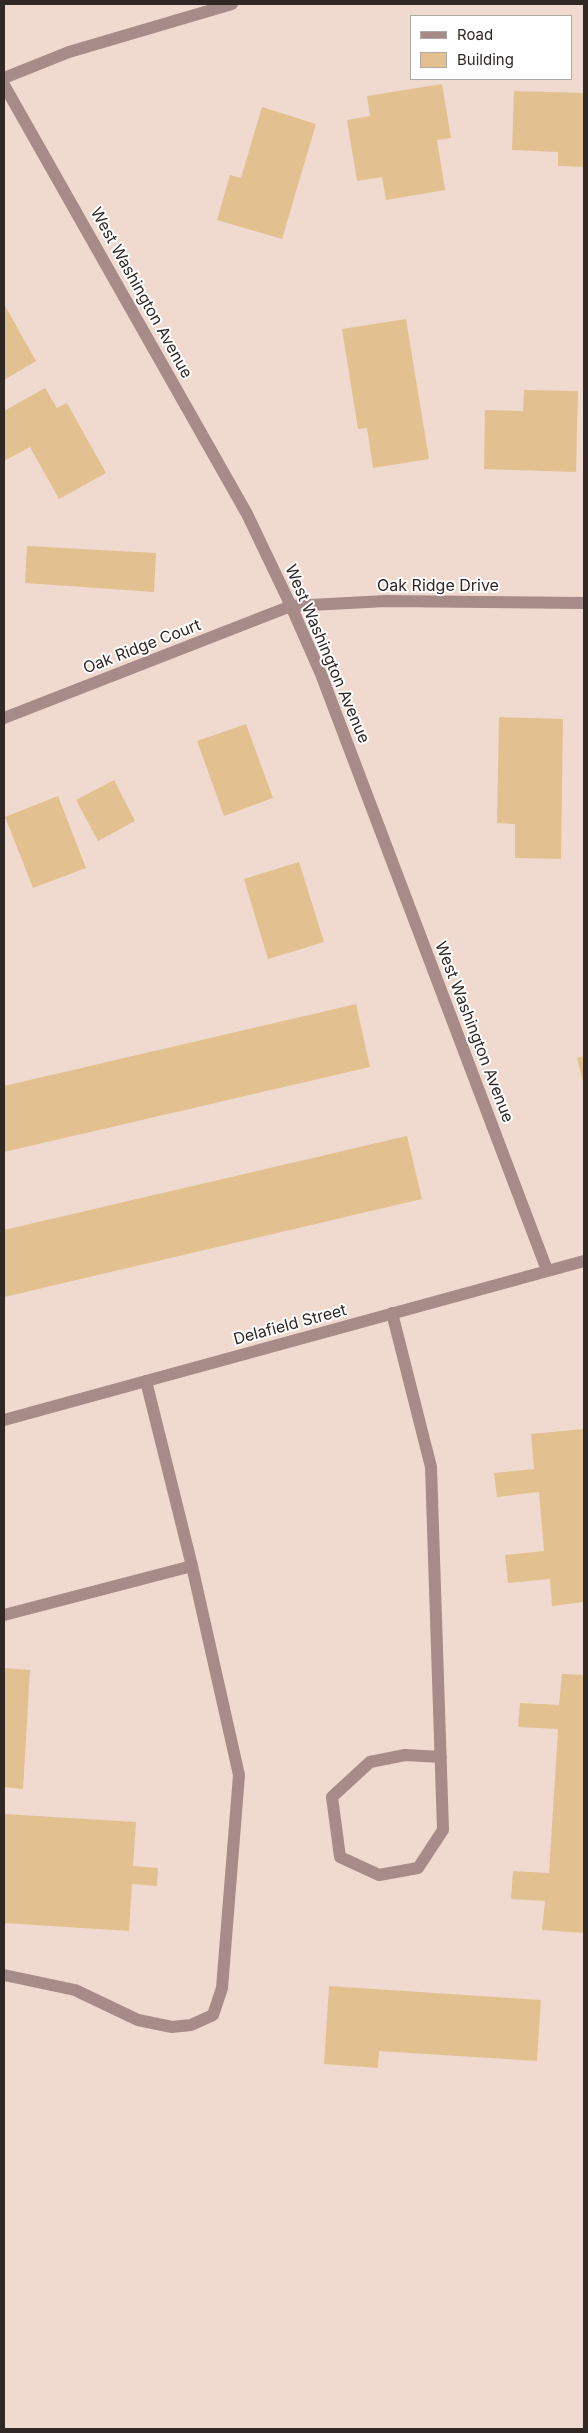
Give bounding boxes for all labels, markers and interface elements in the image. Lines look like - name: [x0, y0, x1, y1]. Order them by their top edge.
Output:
- legend: [410, 15, 573, 80]
- text: Road: [457, 25, 493, 44]
- text: Building: [457, 50, 514, 69]
- street label: West Washington Avenue: [86, 204, 196, 382]
- street label: West Washington Avenue: [281, 562, 373, 746]
- street label: Oak Ridge Drive: [377, 576, 499, 596]
- street label: Oak Ridge Court: [81, 616, 203, 678]
- street label: West Washington Avenue: [431, 939, 517, 1125]
- street label: Delafield Street: [231, 1301, 349, 1349]

